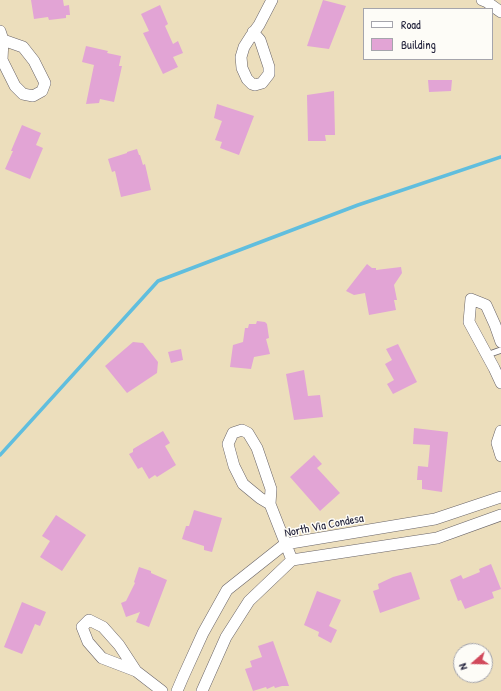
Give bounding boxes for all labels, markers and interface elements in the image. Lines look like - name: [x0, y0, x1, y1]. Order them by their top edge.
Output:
- legend: [363, 8, 493, 60]
- text: Road: [401, 16, 421, 33]
- text: Building: [401, 36, 436, 53]
- street label: North Via Condesa: [283, 511, 365, 541]
- north arrow: [453, 643, 493, 683]
- text: N: [455, 662, 470, 672]

